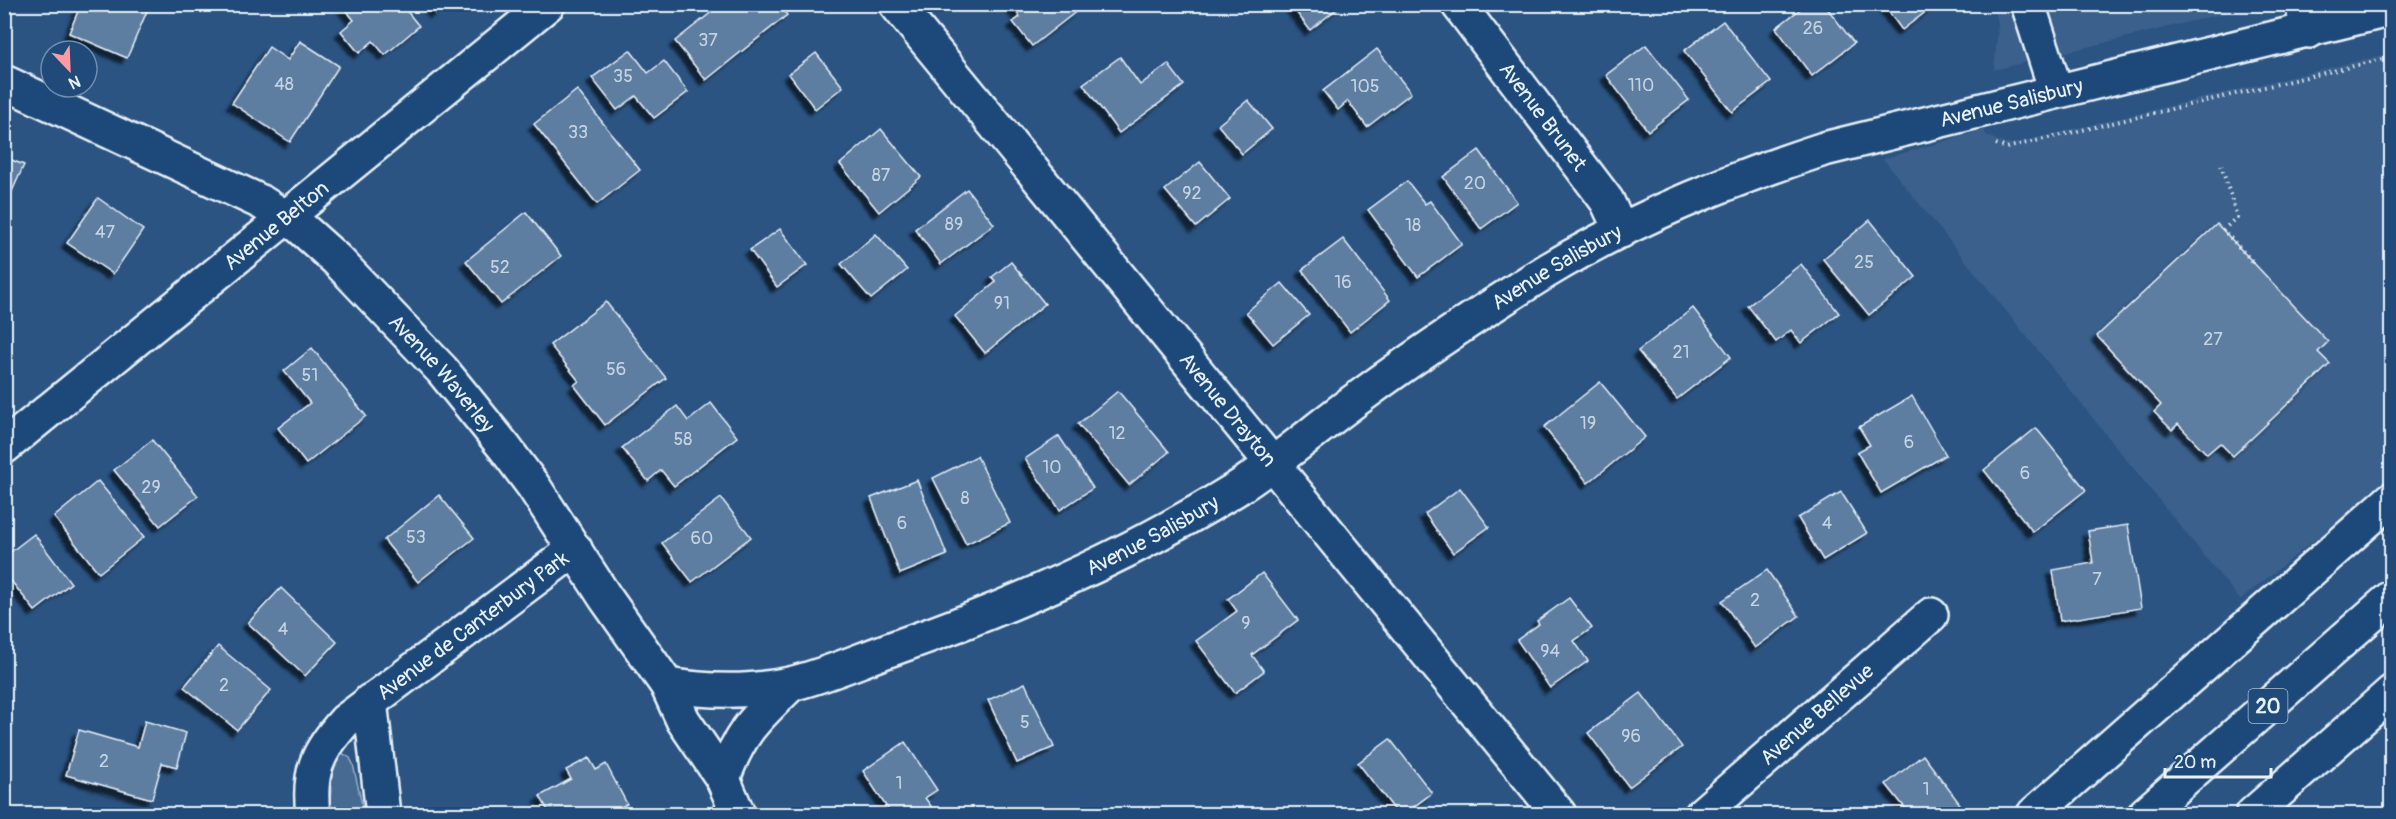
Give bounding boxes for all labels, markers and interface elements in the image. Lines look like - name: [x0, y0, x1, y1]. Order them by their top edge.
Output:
- house number: 26: [1803, 17, 1823, 40]
- house number: 37: [698, 29, 718, 52]
- north arrow: [39, 39, 99, 99]
- street label: Avenue Brunet: [1493, 57, 1593, 177]
- house number: 35: [613, 65, 633, 88]
- text: N: [65, 71, 83, 93]
- street label: Avenue Salisbury: [1937, 72, 2086, 134]
- house number: 48: [274, 73, 294, 96]
- house number: 110: [1628, 74, 1654, 97]
- house number: 105: [1350, 75, 1380, 98]
- house number: 33: [568, 121, 588, 144]
- house number: 87: [872, 164, 891, 187]
- house number: 20: [1464, 172, 1486, 195]
- street label: Avenue Belton: [218, 175, 334, 276]
- house number: 92: [1182, 182, 1202, 205]
- house number: 89: [945, 213, 963, 236]
- house number: 18: [1405, 214, 1421, 237]
- street label: Avenue Salisbury: [1486, 219, 1626, 316]
- house number: 47: [95, 221, 115, 244]
- house number: 25: [1854, 251, 1874, 274]
- house number: 52: [490, 256, 510, 279]
- house number: 16: [1334, 271, 1352, 294]
- house number: 91: [994, 292, 1010, 315]
- street label: Avenue Waverley: [383, 309, 501, 438]
- house number: 27: [2203, 328, 2223, 351]
- house number: 21: [1672, 341, 1690, 364]
- street label: Avenue Drayton: [1173, 347, 1283, 472]
- house number: 56: [606, 358, 626, 381]
- house number: 51: [302, 364, 318, 387]
- house number: 19: [1580, 412, 1596, 435]
- house number: 12: [1108, 422, 1126, 445]
- house number: 58: [674, 428, 692, 451]
- house number: 6: [1904, 431, 1914, 454]
- house number: 10: [1042, 456, 1062, 479]
- house number: 6: [2020, 462, 2030, 485]
- house number: 29: [141, 476, 161, 499]
- house number: 8: [960, 487, 970, 510]
- street label: Avenue Salisbury: [1082, 489, 1224, 582]
- house number: 6: [897, 512, 907, 535]
- house number: 4: [1822, 512, 1833, 535]
- house number: 53: [406, 526, 426, 549]
- house number: 60: [691, 527, 713, 550]
- street label: Avenue de Canterbury Park: [371, 545, 574, 706]
- house number: 7: [2092, 568, 2102, 591]
- house number: 2: [1750, 589, 1760, 612]
- house number: 9: [1241, 612, 1251, 635]
- house number: 4: [278, 618, 289, 641]
- house number: 94: [1540, 640, 1560, 663]
- street label: Avenue Bellevue: [1754, 657, 1880, 771]
- house number: 2: [219, 674, 229, 697]
- road number: 20: [2248, 689, 2288, 723]
- house number: 5: [1020, 711, 1030, 734]
- house number: 96: [1621, 725, 1641, 748]
- scale bar: [2165, 741, 2272, 779]
- house number: 2: [99, 750, 109, 773]
- text: 20 m: [2174, 751, 2216, 774]
- house number: 1: [895, 772, 903, 795]
- house number: 1: [1922, 778, 1930, 801]

